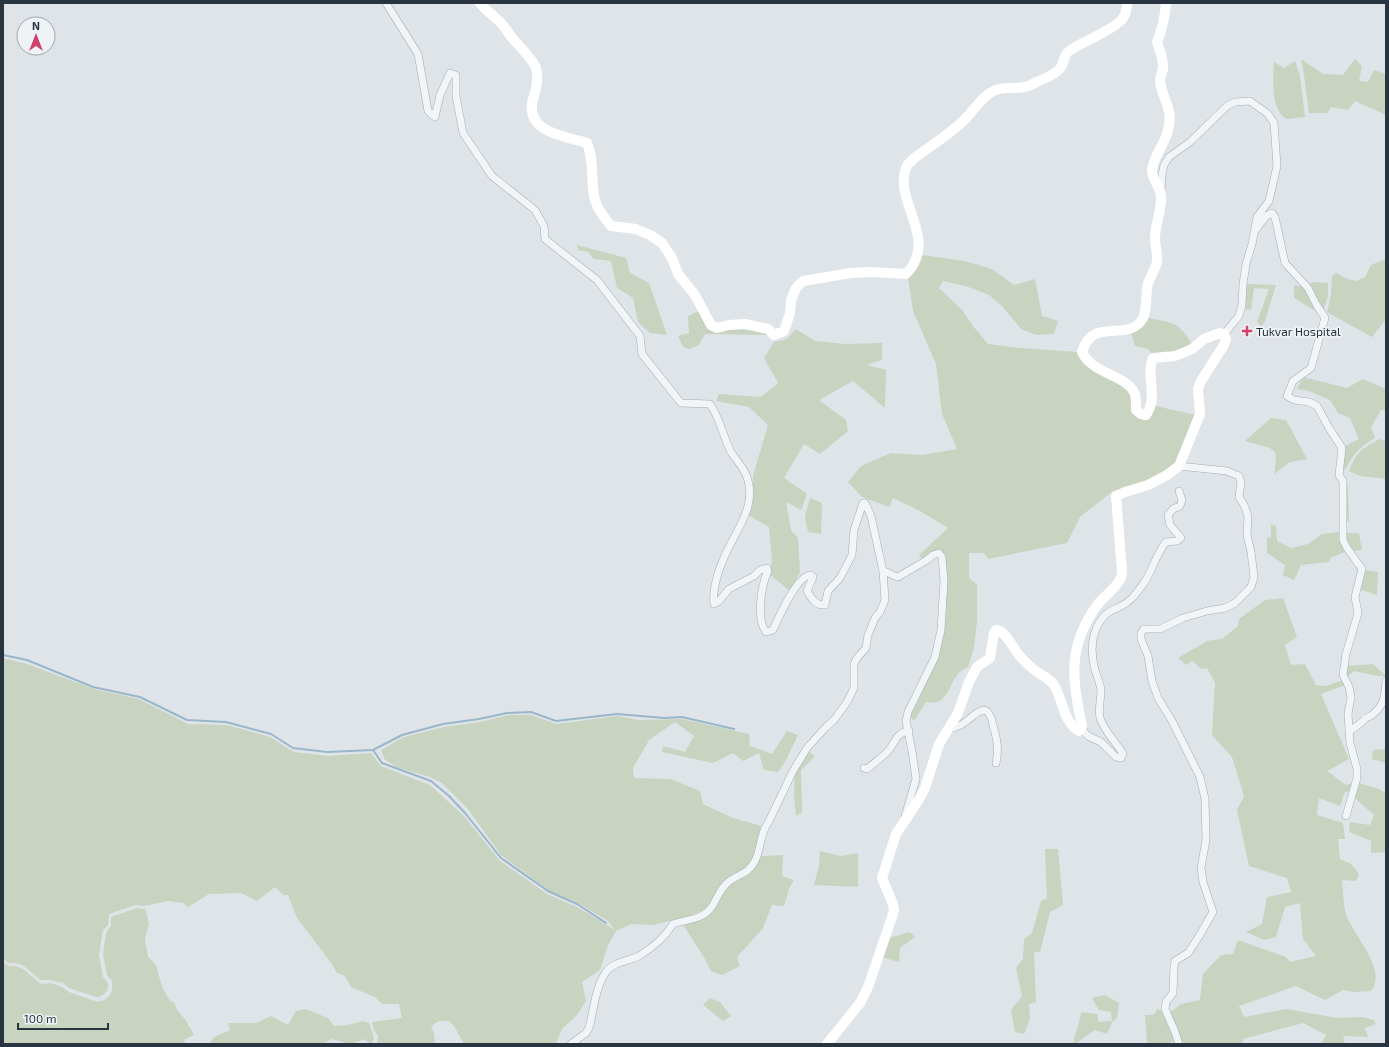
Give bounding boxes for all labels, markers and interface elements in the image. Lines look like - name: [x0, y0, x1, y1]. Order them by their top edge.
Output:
- north arrow: [16, 16, 56, 56]
- text: N: [32, 19, 40, 32]
- place label: Tukvar Hospital: [1256, 324, 1341, 338]
- marker: Tukvar Hospital: [1241, 325, 1253, 337]
- scale bar: [18, 1005, 108, 1031]
- text: 100 m: [24, 1011, 56, 1025]

